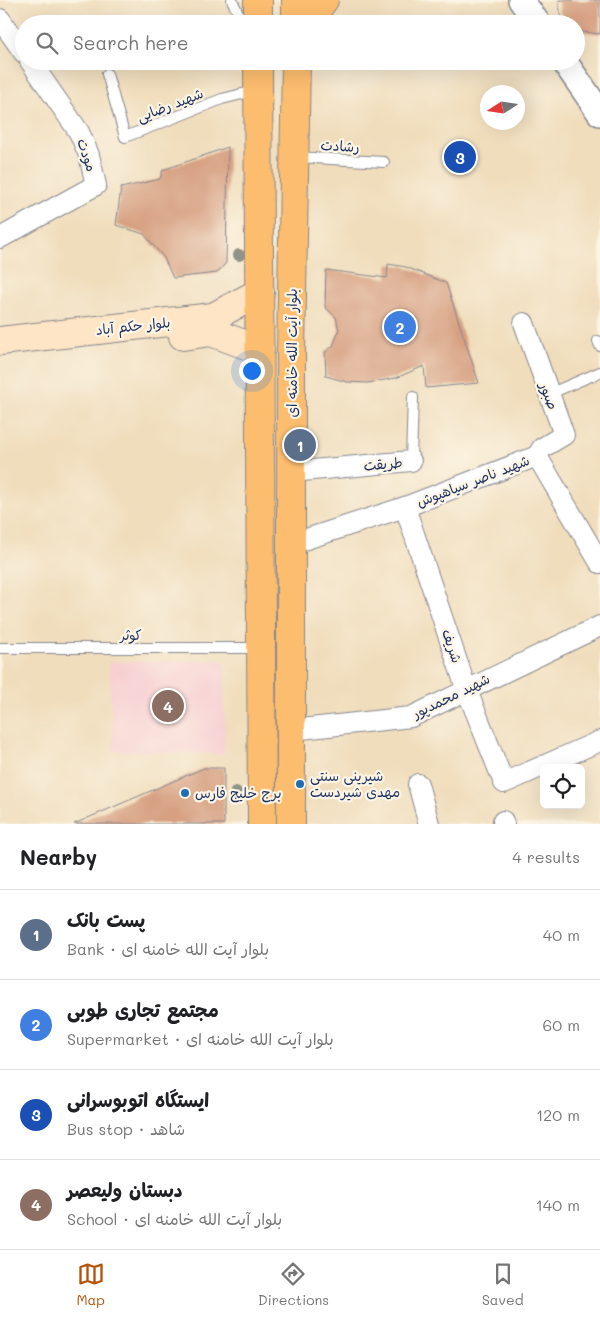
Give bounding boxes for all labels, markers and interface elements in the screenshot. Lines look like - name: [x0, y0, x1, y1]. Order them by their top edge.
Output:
- search box: [15, 15, 585, 70]
- icon: search: [33, 29, 61, 57]
- text: Search here: [73, 30, 189, 55]
- street label: شهید رضایی: [134, 83, 206, 126]
- north arrow: [480, 85, 525, 130]
- street label: رشادت: [320, 135, 360, 156]
- street label: مودت: [73, 136, 102, 174]
- pin: 3: [444, 138, 476, 176]
- street label: بلوار آیت الله خامنه ای: [282, 288, 301, 418]
- pin: 2: [384, 308, 416, 346]
- street label: بلوار حکم آباد: [95, 312, 172, 341]
- your location: [239, 358, 265, 384]
- street label: صبور: [535, 379, 563, 412]
- pin: 1: [284, 426, 316, 464]
- street label: شهید ناصر سیاهپوش: [414, 450, 532, 512]
- street label: طریقت: [363, 452, 403, 475]
- street label: کوثر: [119, 625, 142, 644]
- street label: شریف: [438, 626, 467, 665]
- street label: شهید محمدپور: [408, 669, 493, 724]
- pin: 4: [152, 687, 184, 725]
- map controls: [540, 764, 585, 809]
- button: locate: [540, 764, 585, 809]
- place label: شیرینی سنتی مهدی شیردست: [310, 766, 400, 801]
- marker: شیرینی سنتی مهدی شیردست: [294, 778, 306, 790]
- place label: برج خلیج فارس: [195, 783, 281, 803]
- marker: برج خلیج فارس: [179, 787, 191, 799]
- text: Nearby: [20, 843, 97, 870]
- text: 4 results: [512, 846, 580, 867]
- text: پست بانک: [67, 907, 145, 932]
- text: 1: [32, 924, 40, 945]
- text: 40 m: [543, 924, 580, 945]
- text: Bank · بلوار آیت الله خامنه ای: [67, 938, 269, 959]
- text: مجتمع تجاری طوبی: [67, 997, 219, 1022]
- text: 2: [32, 1014, 40, 1035]
- text: 60 m: [543, 1014, 580, 1035]
- text: Supermarket · بلوار آیت الله خامنه ای: [67, 1028, 334, 1049]
- text: ایستگاه اتوبوسرانی: [67, 1087, 209, 1112]
- text: 3: [31, 1104, 41, 1125]
- text: 120 m: [536, 1104, 580, 1125]
- text: Bus stop · شاهد: [67, 1118, 185, 1139]
- text: دبستان ولیعصر: [67, 1177, 183, 1202]
- text: 4: [31, 1194, 41, 1215]
- text: 140 m: [536, 1194, 580, 1215]
- text: School · بلوار آیت الله خامنه ای: [67, 1208, 282, 1229]
- tab: Map: [76, 1260, 105, 1309]
- tab: Directions: [258, 1260, 329, 1309]
- tab: Saved: [482, 1260, 524, 1309]

